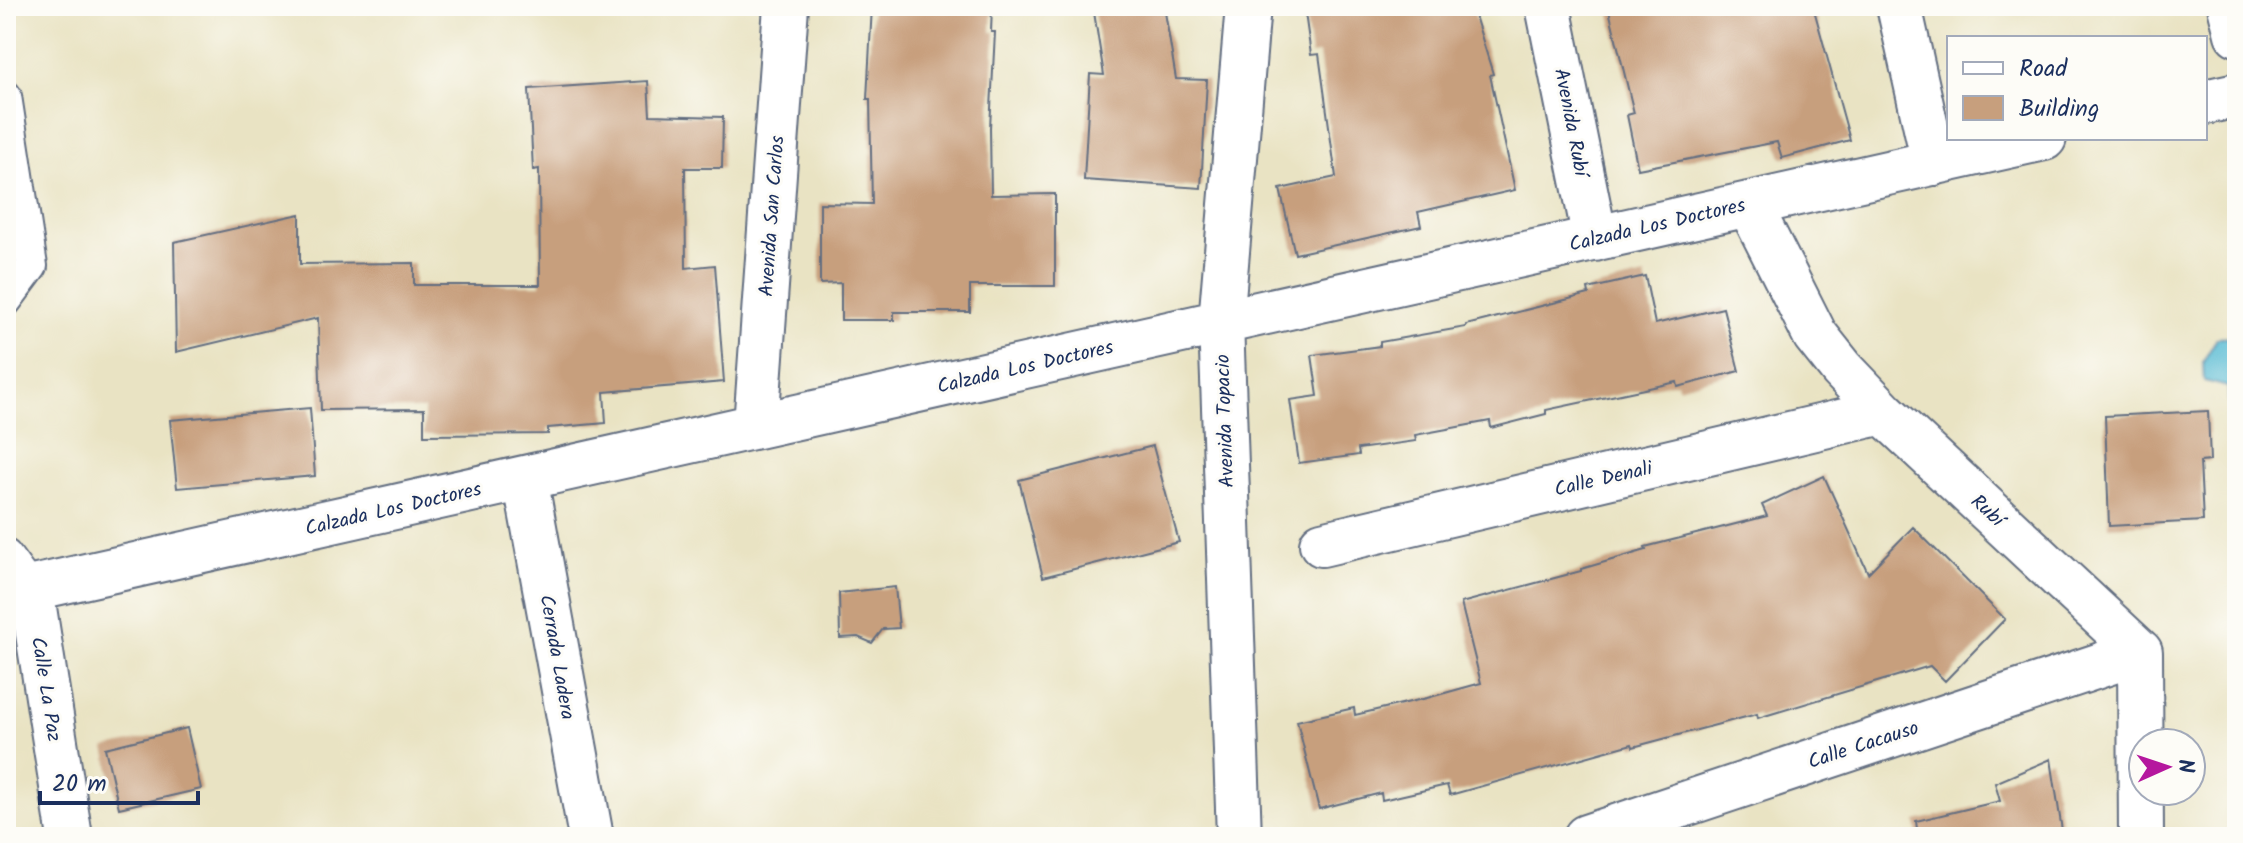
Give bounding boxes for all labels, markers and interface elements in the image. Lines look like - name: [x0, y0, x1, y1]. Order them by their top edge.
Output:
- legend: [1947, 36, 2207, 140]
- text: Road: [2019, 50, 2068, 89]
- street label: Avenida Rubí: [1544, 66, 1597, 182]
- text: Building: [2019, 90, 2099, 129]
- street label: Avenida San Carlos: [751, 134, 795, 298]
- street label: Calzada Los Doctores: [1566, 190, 1749, 262]
- street label: Calzada Los Doctores: [934, 332, 1117, 404]
- street label: Avenida Topacio: [1208, 353, 1244, 488]
- street label: Calle Denali: [1551, 453, 1657, 507]
- street label: Calzada Los Doctores: [302, 474, 485, 546]
- street label: Rubí: [1962, 487, 2013, 538]
- street label: Cerrada Ladera: [529, 592, 583, 722]
- street label: Calle La Paz: [21, 635, 69, 744]
- street label: Calle Cacauso: [1804, 713, 1923, 779]
- north arrow: [2127, 727, 2207, 807]
- scale bar: [40, 755, 198, 805]
- text: N: [2167, 758, 2202, 774]
- text: 20 m: [52, 765, 107, 804]

